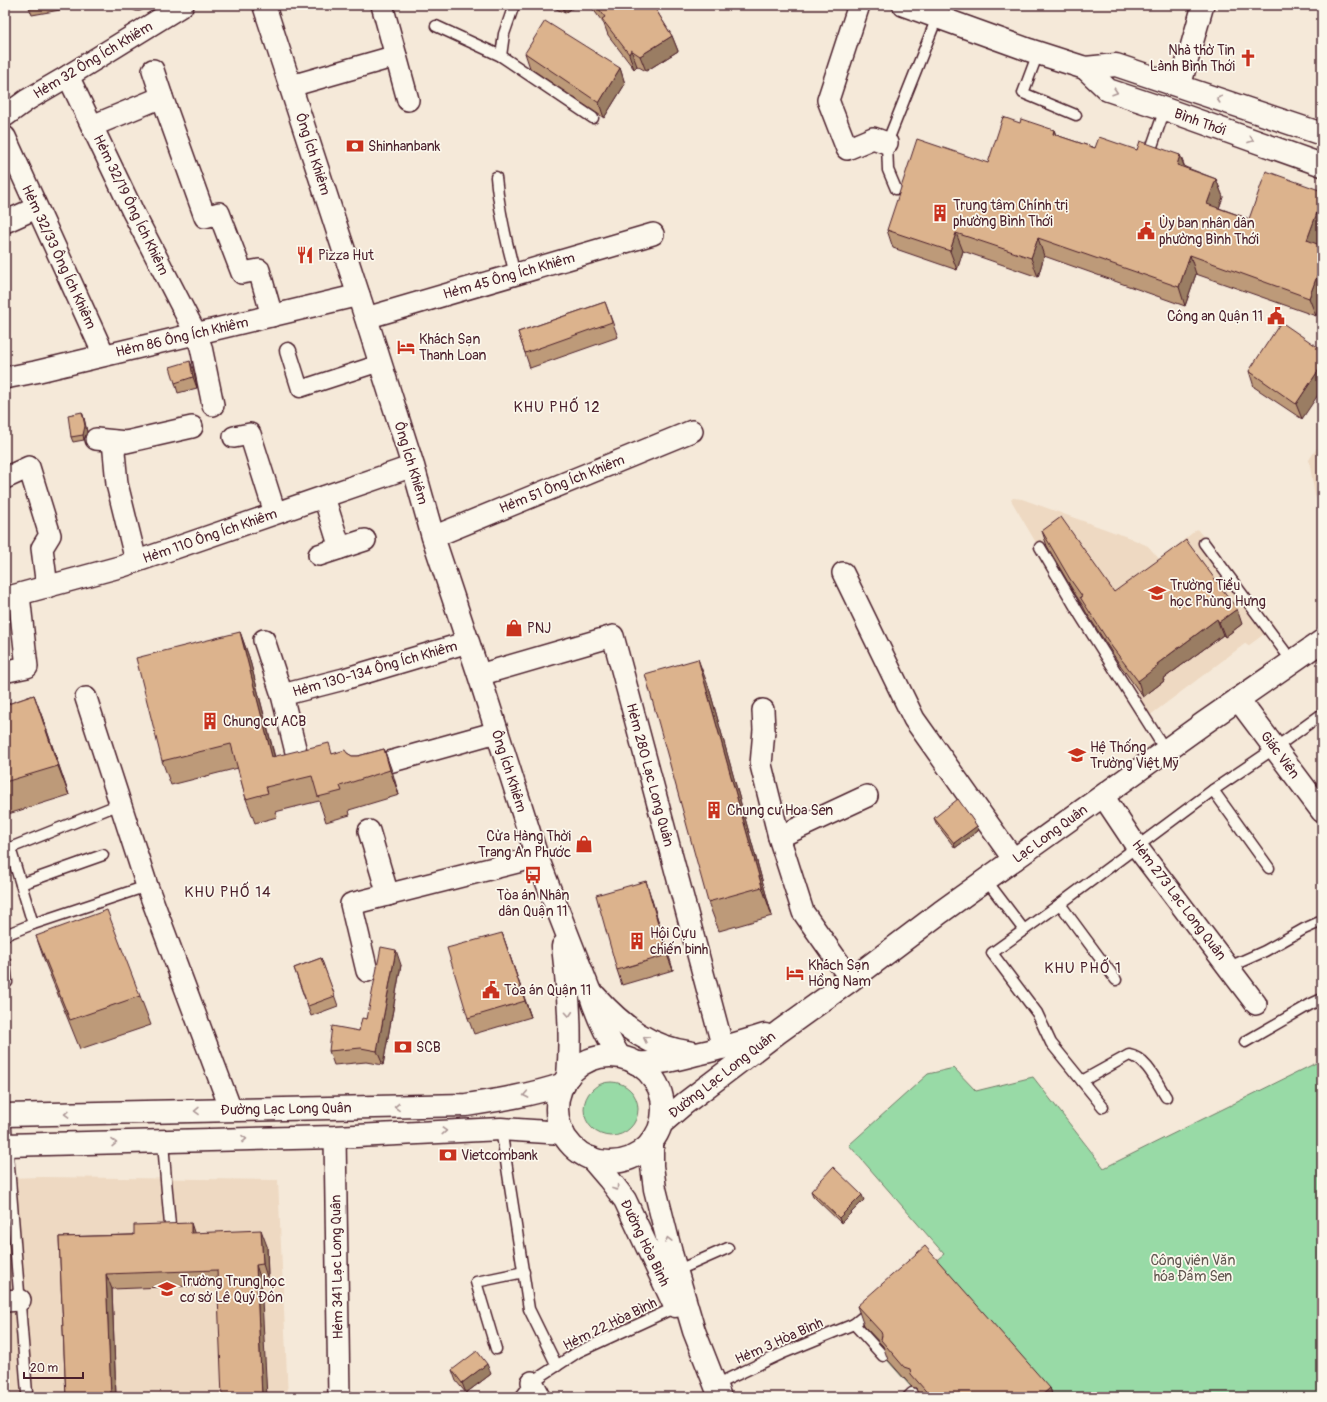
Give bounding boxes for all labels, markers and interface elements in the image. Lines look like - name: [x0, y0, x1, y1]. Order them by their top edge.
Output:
- street label: Hẻm 32 Ông Ích Khiêm: [30, 17, 156, 102]
- place label: Nhà thờ Tin Lành Bình Thới: [1150, 42, 1236, 75]
- church icon: Nhà thờ Tin Lành Bình Thới: [1238, 48, 1258, 68]
- one-way arrow: [1111, 87, 1118, 96]
- one-way arrow: [1216, 95, 1223, 104]
- street label: Bình Thới: [1172, 105, 1228, 139]
- street label: Ông Ích Khiêm: [292, 110, 335, 197]
- street label: Hẻm 32/19 Ông Ích Khiêm: [90, 132, 173, 278]
- one-way arrow: [1247, 135, 1254, 143]
- bank icon: Shinhanbank: [345, 136, 365, 156]
- place label: Shinhanbank: [368, 138, 441, 155]
- street label: Hẻm 32/33 Ông Ích Khiêm: [18, 182, 101, 332]
- place label: Trung tâm Chính trị phường Bình Thới: [953, 197, 1069, 230]
- building icon: Trung tâm Chính trị phường Bình Thới: [930, 203, 950, 223]
- place label: Ủy ban nhân dân phường Bình Thới: [1159, 215, 1259, 248]
- public building icon: Ủy ban nhân dân phường Bình Thới: [1136, 221, 1156, 241]
- restaurant icon: Pizza Hut: [295, 245, 315, 265]
- place label: Pizza Hut: [318, 247, 374, 264]
- street label: Hẻm 45 Ông Ích Khiêm: [441, 248, 577, 303]
- public building icon: Công an Quận 11: [1266, 306, 1286, 326]
- place label: Công an Quận 11: [1167, 308, 1263, 325]
- street label: Hẻm 86 Ông Ích Khiêm: [114, 312, 250, 361]
- place label: Khách Sạn Thanh Loan: [419, 331, 486, 364]
- hotel icon: Khách Sạn Thanh Loan: [396, 337, 416, 357]
- district label: KHU PHỐ 12: [513, 396, 601, 417]
- street label: Ông Ích Khiêm: [390, 419, 433, 506]
- street label: Hẻm 51 Ông Ích Khiêm: [497, 450, 627, 517]
- street label: Hẻm 110 Ông Ích Khiêm: [140, 504, 279, 567]
- place label: Trường Tiểu học Phùng Hưng: [1170, 577, 1266, 610]
- school or university icon: Trường Tiểu học Phùng Hưng: [1147, 583, 1167, 603]
- shop icon: PNJ: [504, 618, 524, 638]
- place label: PNJ: [527, 620, 551, 637]
- street label: Hẻm 130-134 Ông Ích Khiêm: [290, 636, 459, 701]
- street label: Hẻm 280 Lạc Long Quân: [623, 701, 677, 849]
- building icon: Chung cư ACB: [200, 711, 220, 731]
- place label: Chung cư ACB: [223, 713, 306, 730]
- street label: Ông Ích Khiêm: [488, 727, 531, 814]
- street label: Giác Viên: [1257, 728, 1303, 782]
- place label: Hệ Thống Trường Việt Mỹ: [1090, 738, 1179, 772]
- school or university icon: Hệ Thống Trường Việt Mỹ: [1067, 745, 1087, 765]
- building icon: Chung cư Hoa Sen: [704, 800, 724, 820]
- street label: Lạc Long Quân: [1009, 801, 1091, 867]
- place label: Chung cư Hoa Sen: [727, 802, 833, 819]
- place label: Cửa Hàng Thời Trang An Phước: [478, 828, 572, 861]
- shop icon: Cửa Hàng Thời Trang An Phước: [574, 834, 594, 854]
- street label: Hẻm 273 Lạc Long Quân: [1128, 836, 1230, 964]
- bus stop icon: Tòa án Nhân dân Quận 11: [523, 865, 543, 885]
- district label: KHU PHỐ 14: [184, 881, 272, 902]
- place label: Tòa án Nhân dân Quận 11: [497, 887, 570, 920]
- place label: Hội Cựu chiến binh: [650, 925, 708, 958]
- building icon: Hội Cựu chiến binh: [627, 931, 647, 951]
- place label: Khách Sạn Hồng Nam: [808, 957, 871, 990]
- district label: KHU PHỐ 1: [1044, 957, 1122, 978]
- hotel icon: Khách Sạn Hồng Nam: [785, 963, 805, 983]
- public building icon: Tòa án Quận 11: [481, 980, 501, 1000]
- place label: Tòa án Quận 11: [504, 982, 591, 999]
- one-way arrow: [565, 1011, 574, 1017]
- street label: Đường Lạc Long Quân: [665, 1028, 779, 1122]
- one-way arrow: [643, 1036, 650, 1044]
- bank icon: SCB: [393, 1037, 413, 1057]
- place label: SCB: [416, 1039, 441, 1056]
- one-way arrow: [523, 1090, 529, 1098]
- street label: Đường Lạc Long Quân: [220, 1099, 352, 1119]
- one-way arrow: [394, 1103, 400, 1111]
- one-way arrow: [194, 1106, 200, 1115]
- one-way arrow: [64, 1110, 70, 1118]
- one-way arrow: [441, 1127, 447, 1135]
- one-way arrow: [241, 1135, 247, 1144]
- one-way arrow: [111, 1138, 117, 1147]
- bank icon: Vietcombank: [438, 1145, 458, 1165]
- place label: Vietcombank: [461, 1147, 538, 1164]
- one-way arrow: [611, 1184, 618, 1191]
- street label: Hẻm 341 Lạc Long Quân: [327, 1194, 347, 1339]
- street label: Đường Hòa Bình: [617, 1197, 673, 1289]
- one-way arrow: [664, 1237, 672, 1243]
- park label: Công viên Văn hóa Đầm Sen: [1150, 1252, 1236, 1285]
- place label: Trường Trung học cơ sở Lê Quý Đôn: [180, 1273, 285, 1306]
- school or university icon: Trường Trung học cơ sở Lê Quý Đôn: [157, 1279, 177, 1299]
- street label: Hẻm 22 Hòa Bình: [560, 1294, 660, 1354]
- street label: Hẻm 3 Hòa Bình: [732, 1314, 826, 1368]
- scale bar: [24, 1354, 83, 1380]
- text: 20 m: [30, 1361, 59, 1376]

